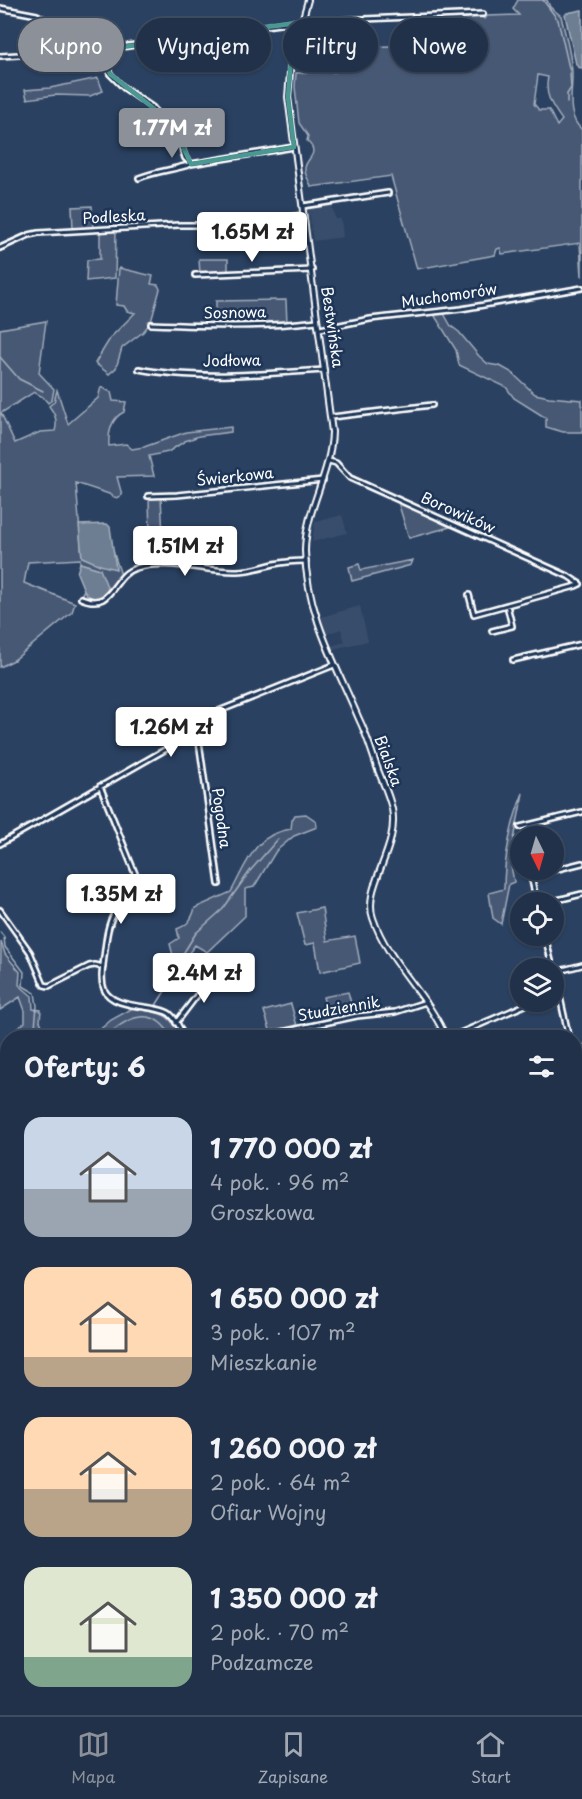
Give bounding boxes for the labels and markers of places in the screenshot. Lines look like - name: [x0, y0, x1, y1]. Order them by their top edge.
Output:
- pin: 1.77M zł: [110, 108, 234, 159]
- pin: 1.65M zł: [190, 212, 314, 263]
- pin: 1.51M zł: [123, 526, 247, 577]
- pin: 1.26M zł: [109, 707, 233, 758]
- pin: 1.35M zł: [59, 874, 183, 925]
- pin: 2.4M zł: [149, 953, 259, 1004]

